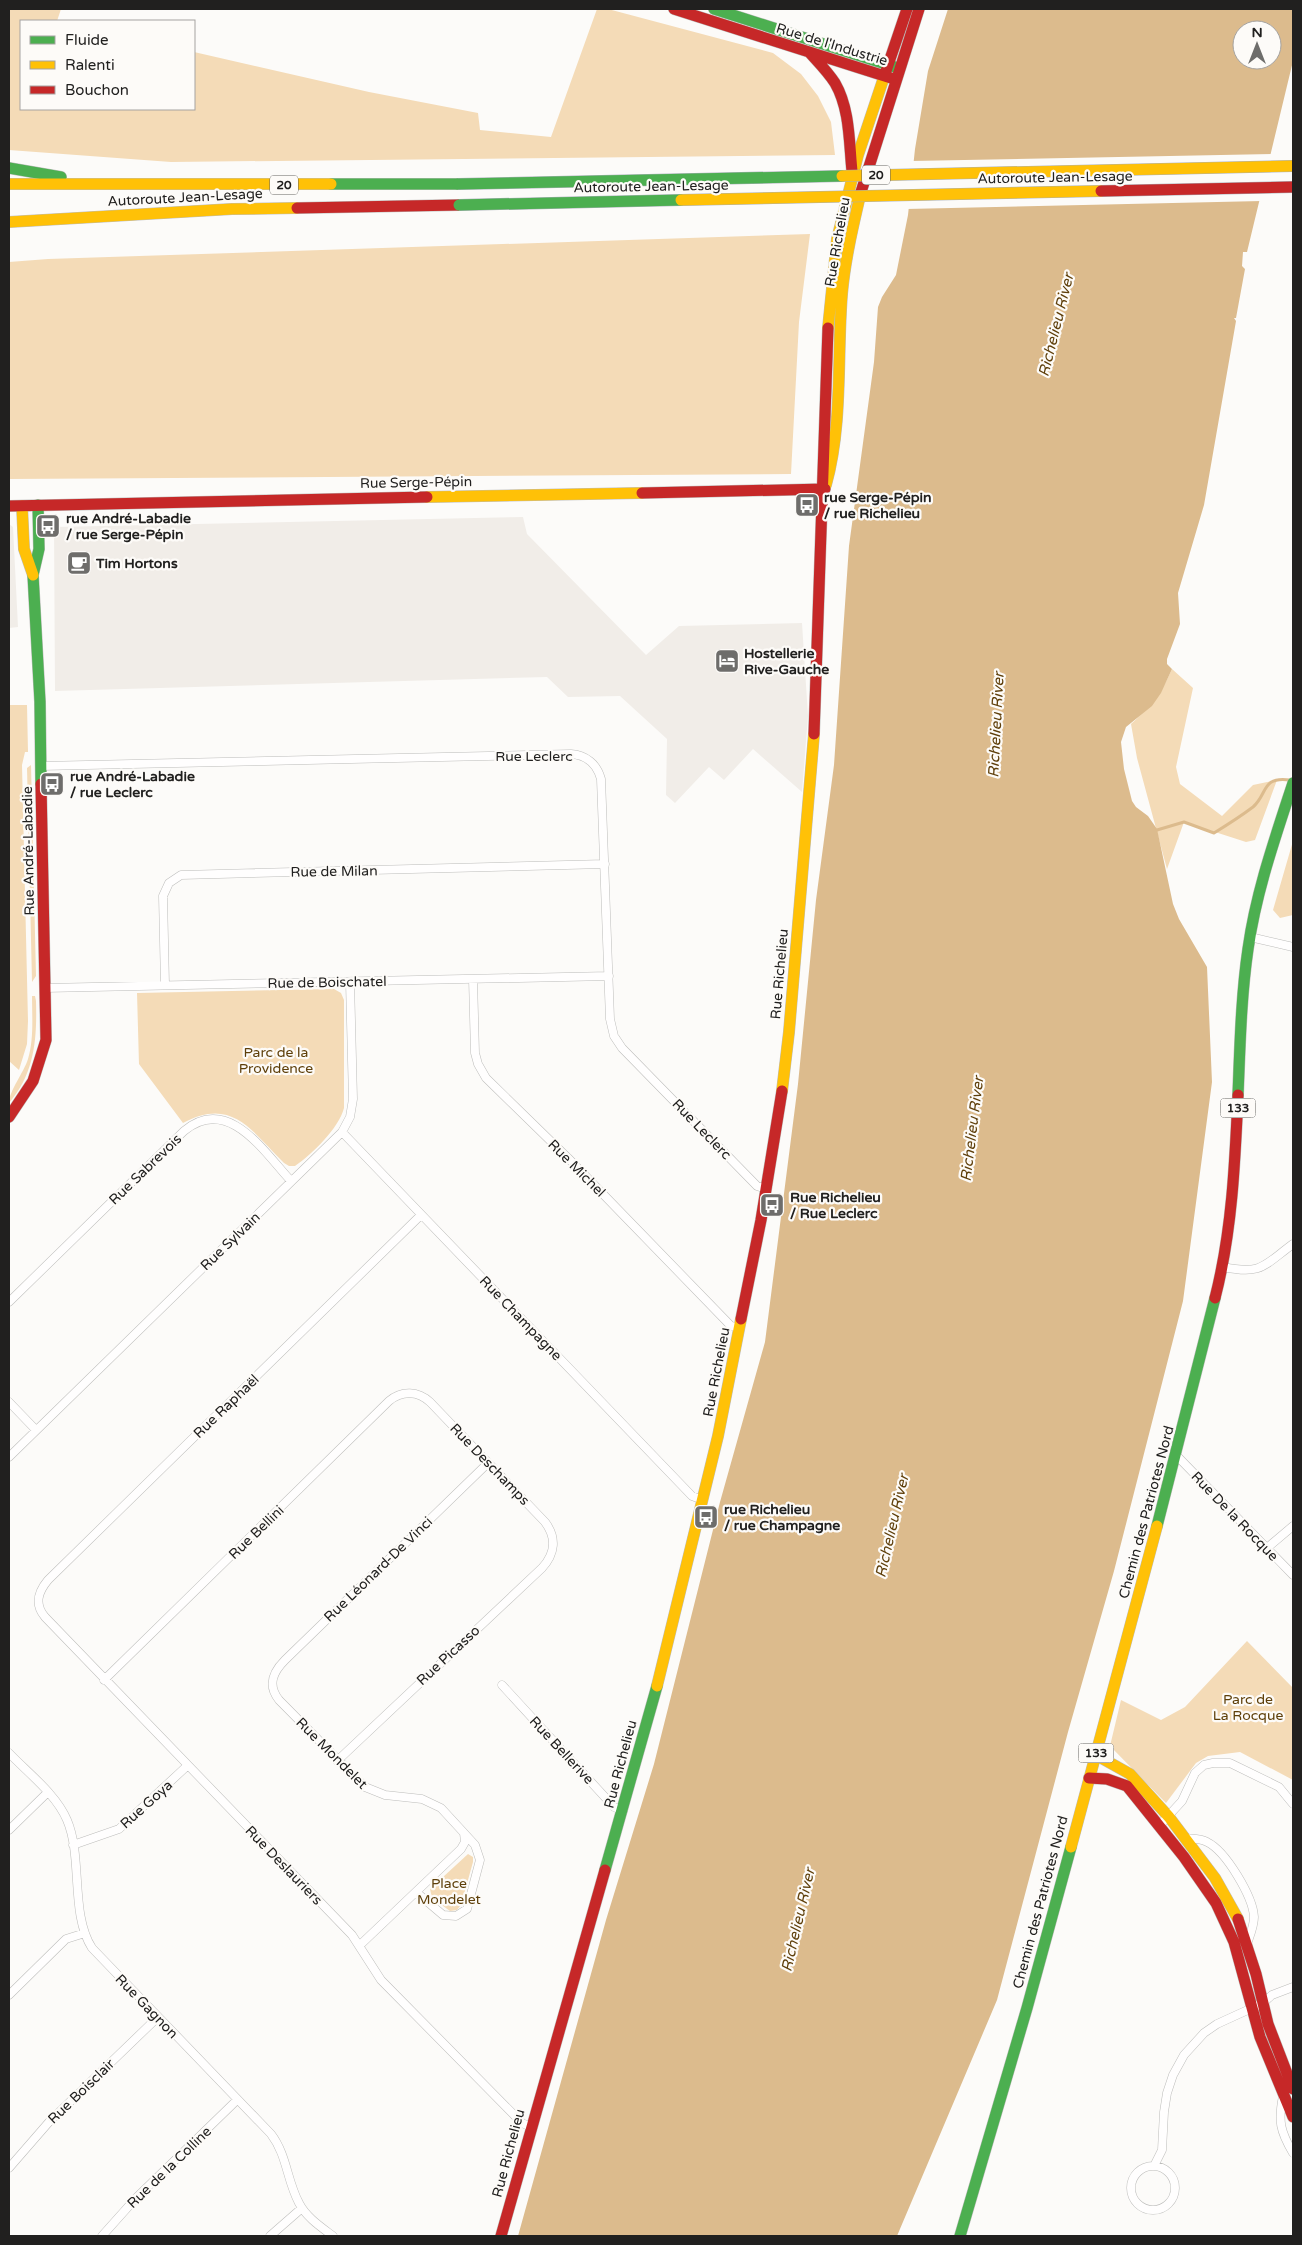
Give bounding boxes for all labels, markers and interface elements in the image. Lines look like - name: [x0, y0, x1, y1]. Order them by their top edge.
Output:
- street label: Rue de l'Industrie: [774, 19, 890, 70]
- legend: [20, 20, 195, 110]
- north arrow: [1232, 20, 1282, 70]
- text: N: [1251, 24, 1263, 41]
- text: Fluide: [65, 31, 109, 49]
- text: Ralenti: [65, 56, 115, 74]
- text: Bouchon: [65, 81, 129, 99]
- road number: 20: [862, 166, 890, 184]
- street label: Autoroute Jean-Lesage: [977, 168, 1133, 187]
- road number: 20: [270, 176, 298, 194]
- street label: Autoroute Jean-Lesage: [573, 177, 729, 196]
- street label: Autoroute Jean-Lesage: [107, 185, 263, 210]
- street label: Rue Richelieu: [821, 196, 854, 288]
- water label: Richelieu River: [1035, 269, 1078, 378]
- street label: Rue Serge-Pépin: [360, 473, 472, 492]
- place label: rue Serge-Pépin / rue Richelieu: [824, 489, 932, 522]
- bus stop icon: rue Serge-Pépin / rue Richelieu: [794, 492, 820, 518]
- place label: rue André-Labadie / rue Serge-Pépin: [66, 510, 191, 543]
- bus stop icon: rue André-Labadie / rue Serge-Pépin: [35, 513, 61, 539]
- cafe icon: Tim Hortons: [66, 550, 92, 576]
- place label: Tim Hortons: [95, 555, 178, 572]
- place label: Hostellerie Rive-Gauche: [744, 645, 829, 678]
- hotel icon: Hostellerie Rive-Gauche: [714, 648, 740, 674]
- water label: Richelieu River: [984, 670, 1008, 778]
- street label: Rue Leclerc: [495, 748, 573, 765]
- place label: rue André-Labadie / rue Leclerc: [70, 768, 195, 801]
- bus stop icon: rue André-Labadie / rue Leclerc: [39, 771, 65, 797]
- street label: Rue André-Labadie: [19, 786, 38, 916]
- street label: Rue de Milan: [290, 862, 378, 881]
- street label: Rue Richelieu: [767, 928, 792, 1020]
- street label: Rue de Boischatel: [267, 973, 387, 992]
- park label: Parc de la Providence: [239, 1044, 313, 1077]
- water label: Richelieu River: [957, 1073, 988, 1182]
- street label: Rue Leclerc: [669, 1096, 735, 1163]
- road number: 133: [1220, 1098, 1256, 1118]
- street label: Rue Sabrevois: [105, 1130, 185, 1208]
- street label: Rue Michel: [544, 1136, 609, 1201]
- place label: Rue Richelieu / Rue Leclerc: [790, 1189, 881, 1222]
- bus stop icon: Rue Richelieu / Rue Leclerc: [759, 1192, 785, 1218]
- street label: Rue Sylvain: [197, 1209, 264, 1274]
- street label: Rue Champagne: [476, 1273, 565, 1364]
- street label: Rue Richelieu: [699, 1326, 734, 1418]
- street label: Rue Raphaël: [190, 1371, 263, 1442]
- street label: Rue Deschamps: [446, 1420, 533, 1509]
- street label: Chemin des Patriotes Nord: [1115, 1424, 1178, 1600]
- street label: Rue De la Rocque: [1188, 1468, 1282, 1565]
- water label: Richelieu River: [871, 1470, 913, 1579]
- place label: rue Richelieu / rue Champagne: [724, 1501, 840, 1534]
- street label: Rue Bellini: [225, 1502, 287, 1563]
- bus stop icon: rue Richelieu / rue Champagne: [693, 1504, 719, 1530]
- street label: Rue Léonard-De Vinci: [321, 1513, 436, 1626]
- street label: Rue Picasso: [413, 1622, 483, 1689]
- park label: Parc de La Rocque: [1213, 1691, 1283, 1724]
- street label: Rue Bellerive: [526, 1713, 597, 1788]
- street label: Rue Mondelet: [292, 1714, 371, 1793]
- street label: Rue Richelieu: [601, 1718, 640, 1810]
- road number: 133: [1078, 1744, 1114, 1762]
- street label: Rue Goya: [117, 1777, 176, 1832]
- street label: Chemin des Patriotes Nord: [1009, 1814, 1072, 1990]
- street label: Rue Deslauriers: [242, 1822, 326, 1909]
- water label: Richelieu River: [777, 1864, 819, 1973]
- park label: Place Mondelet: [417, 1875, 482, 1908]
- street label: Rue Gagnon: [112, 1971, 182, 2042]
- street label: Rue Boisclair: [44, 2055, 119, 2127]
- street label: Rue Richelieu: [489, 2107, 528, 2199]
- street label: Rue de la Colline: [124, 2123, 215, 2212]

